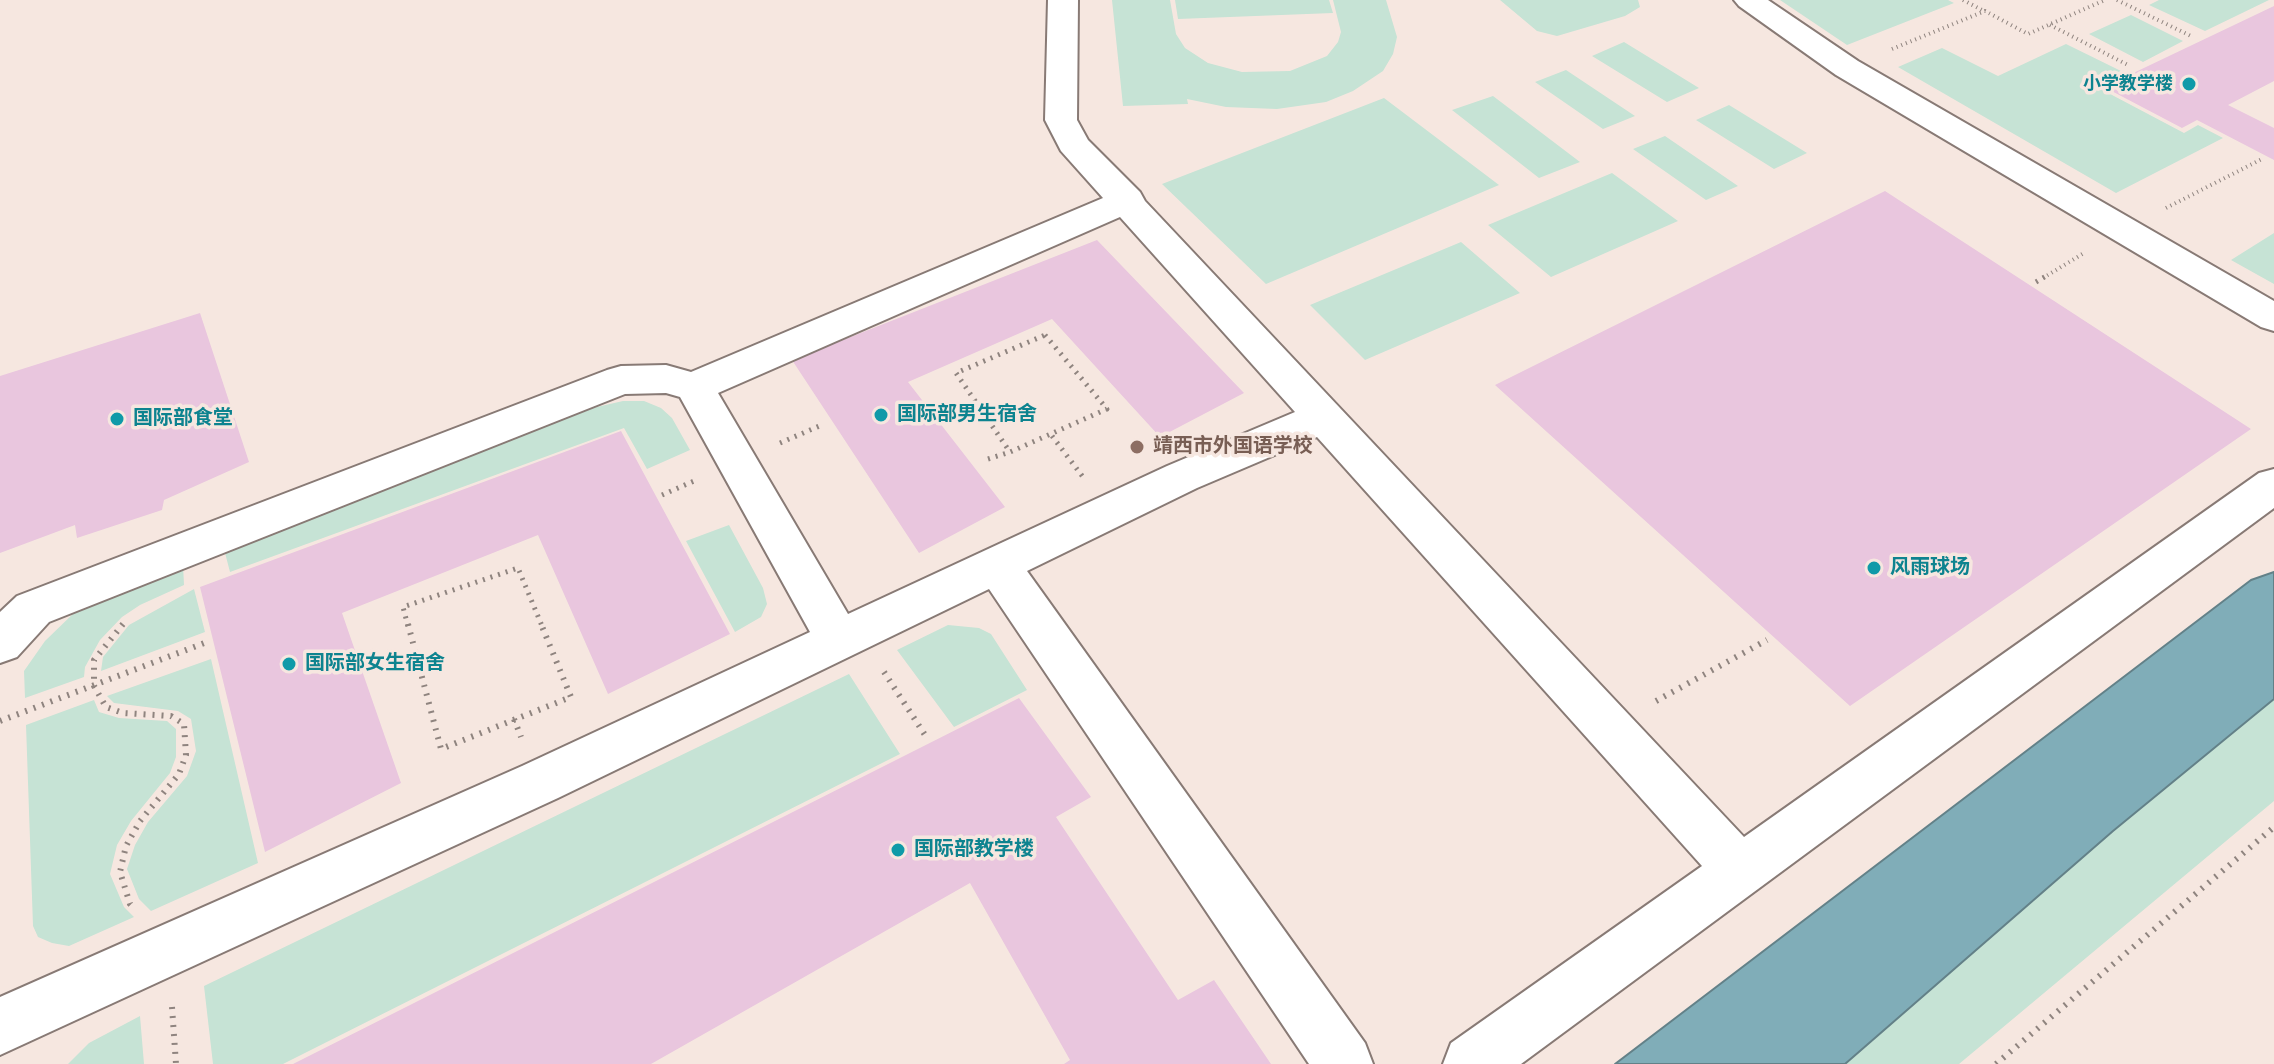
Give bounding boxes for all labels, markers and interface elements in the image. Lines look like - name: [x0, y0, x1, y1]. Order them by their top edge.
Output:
- place label: 小学教学楼: [2083, 73, 2173, 95]
- marker: 小学教学楼: [2180, 75, 2198, 93]
- place label: 国际部男生宿舍: [897, 403, 1037, 427]
- marker: 国际部男生宿舍: [872, 406, 890, 424]
- place label: 国际部食堂: [133, 407, 233, 431]
- marker: 国际部食堂: [108, 410, 126, 428]
- place label: 靖西市外国语学校: [1153, 435, 1313, 459]
- marker: 靖西市外国语学校: [1128, 438, 1146, 456]
- place label: 风雨球场: [1890, 556, 1970, 580]
- marker: 风雨球场: [1865, 559, 1883, 577]
- place label: 国际部女生宿舍: [305, 652, 445, 676]
- marker: 国际部女生宿舍: [280, 655, 298, 673]
- place label: 国际部教学楼: [914, 838, 1034, 862]
- marker: 国际部教学楼: [889, 841, 907, 859]

